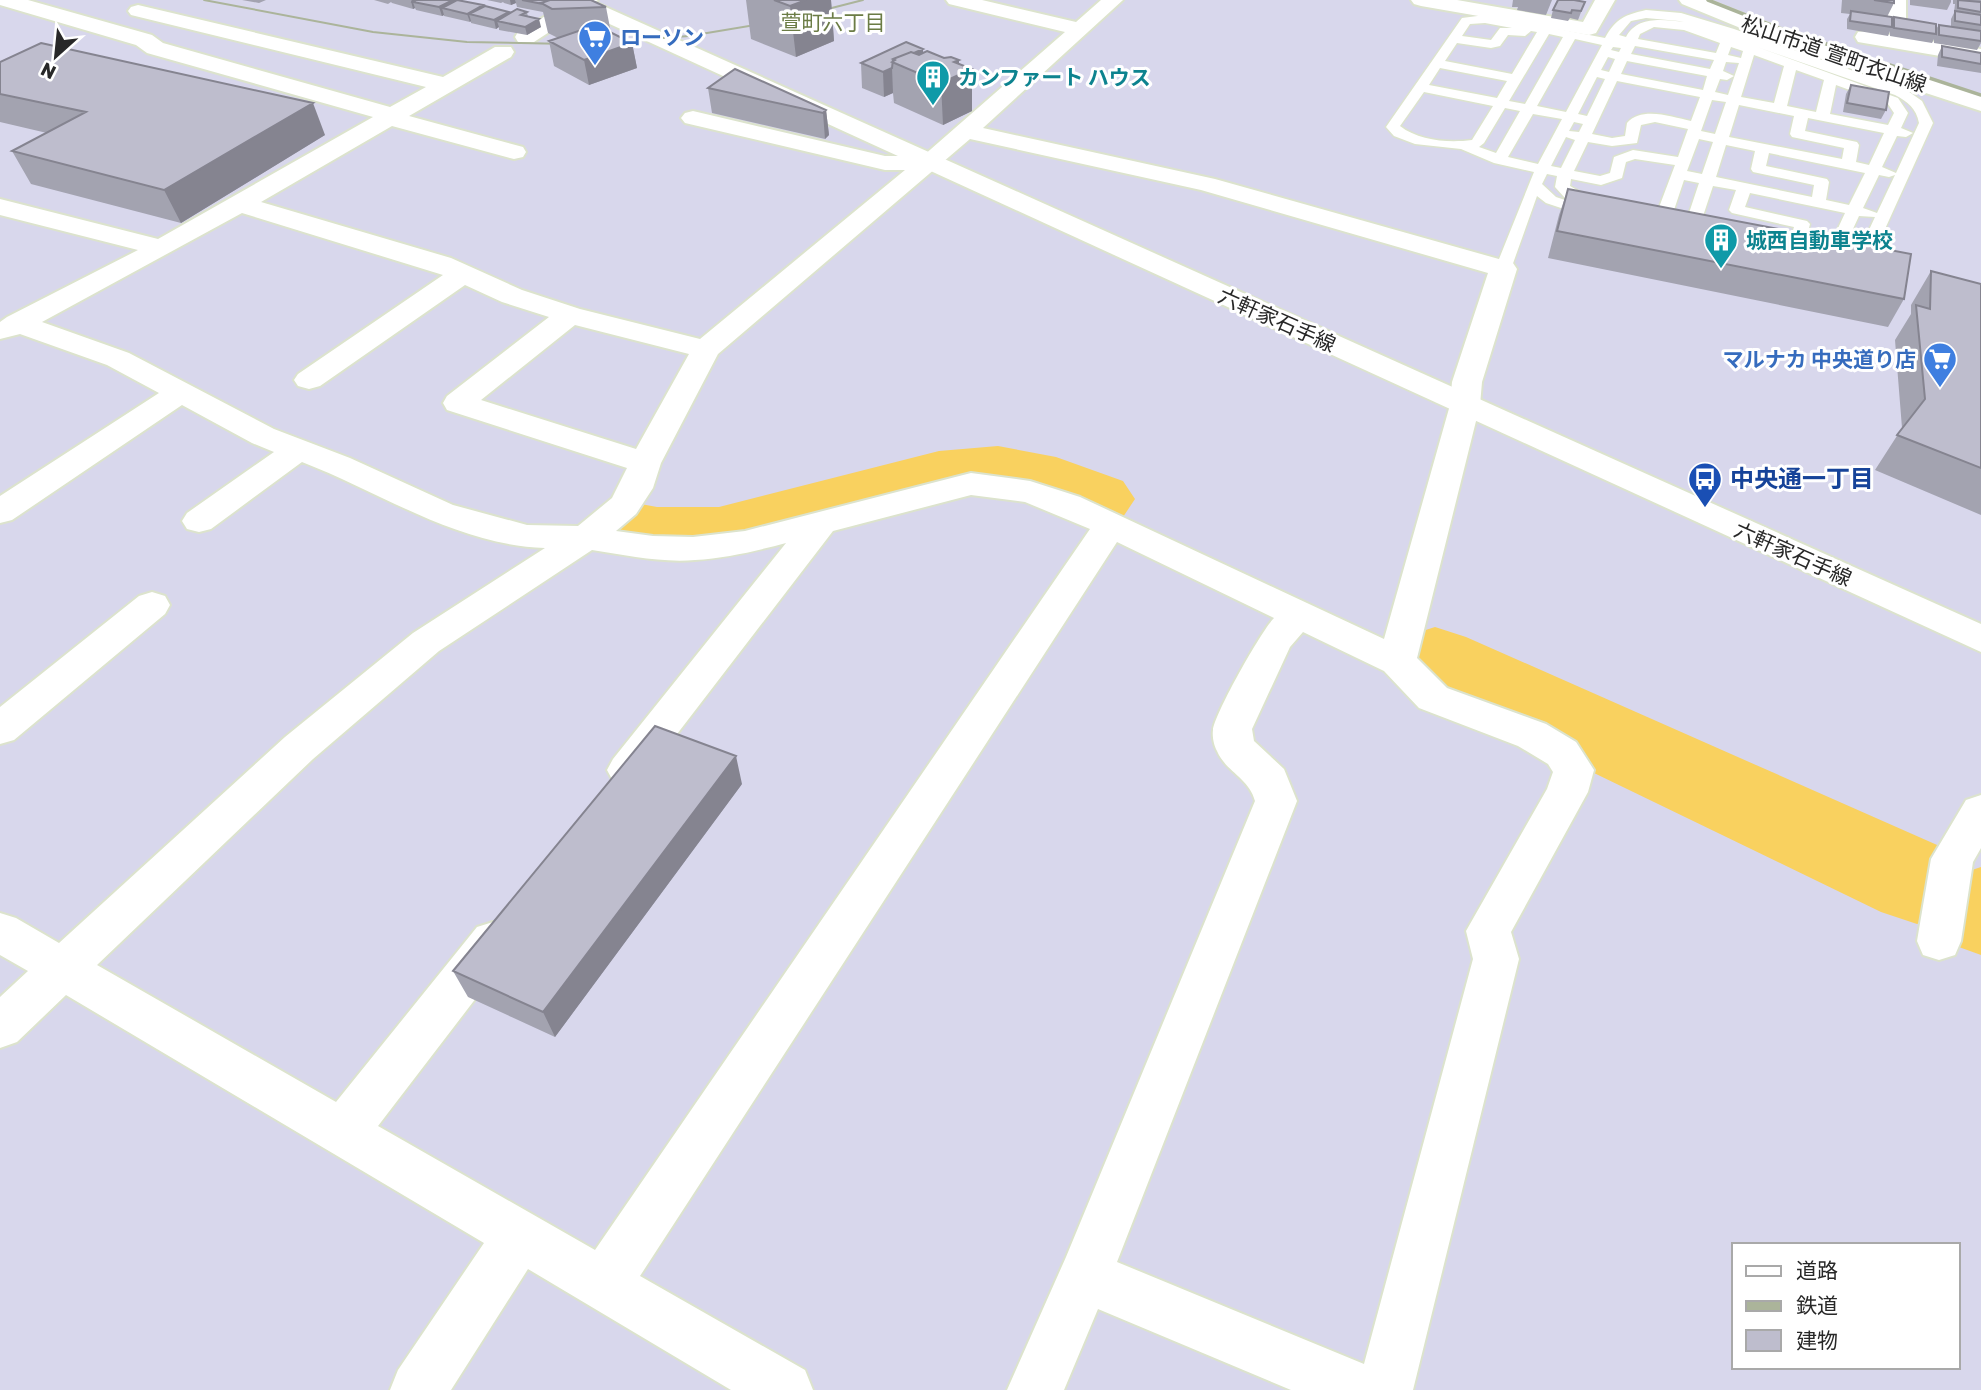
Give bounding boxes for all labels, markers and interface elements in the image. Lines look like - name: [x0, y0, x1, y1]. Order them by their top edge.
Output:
- district label: 萱町六丁目: [781, 10, 886, 35]
- street label: 松山市道 萱町衣山線: [1738, 11, 1930, 97]
- supermarket icon: ローソン: [576, 18, 614, 67]
- north arrow: [21, 21, 91, 91]
- place label: ローソン: [620, 25, 704, 50]
- text: N: [37, 57, 60, 84]
- building icon: カンファート ハウス: [914, 58, 952, 107]
- place label: カンファート ハウス: [958, 65, 1151, 90]
- building icon: 城西自動車学校: [1702, 221, 1740, 270]
- place label: 城西自動車学校: [1746, 228, 1893, 253]
- street label: 六軒家石手線: [1214, 283, 1340, 357]
- supermarket icon: マルナカ 中央道り店: [1921, 340, 1959, 389]
- place label: マルナカ 中央道り店: [1723, 347, 1916, 372]
- bus stop icon: 中央通一丁目: [1686, 460, 1724, 509]
- place label: 中央通一丁目: [1730, 465, 1874, 493]
- street label: 六軒家石手線: [1730, 517, 1856, 591]
- legend: [1732, 1243, 1960, 1369]
- text: 道路: [1796, 1258, 1838, 1283]
- text: 鉄道: [1796, 1293, 1838, 1318]
- text: 建物: [1796, 1328, 1838, 1353]

